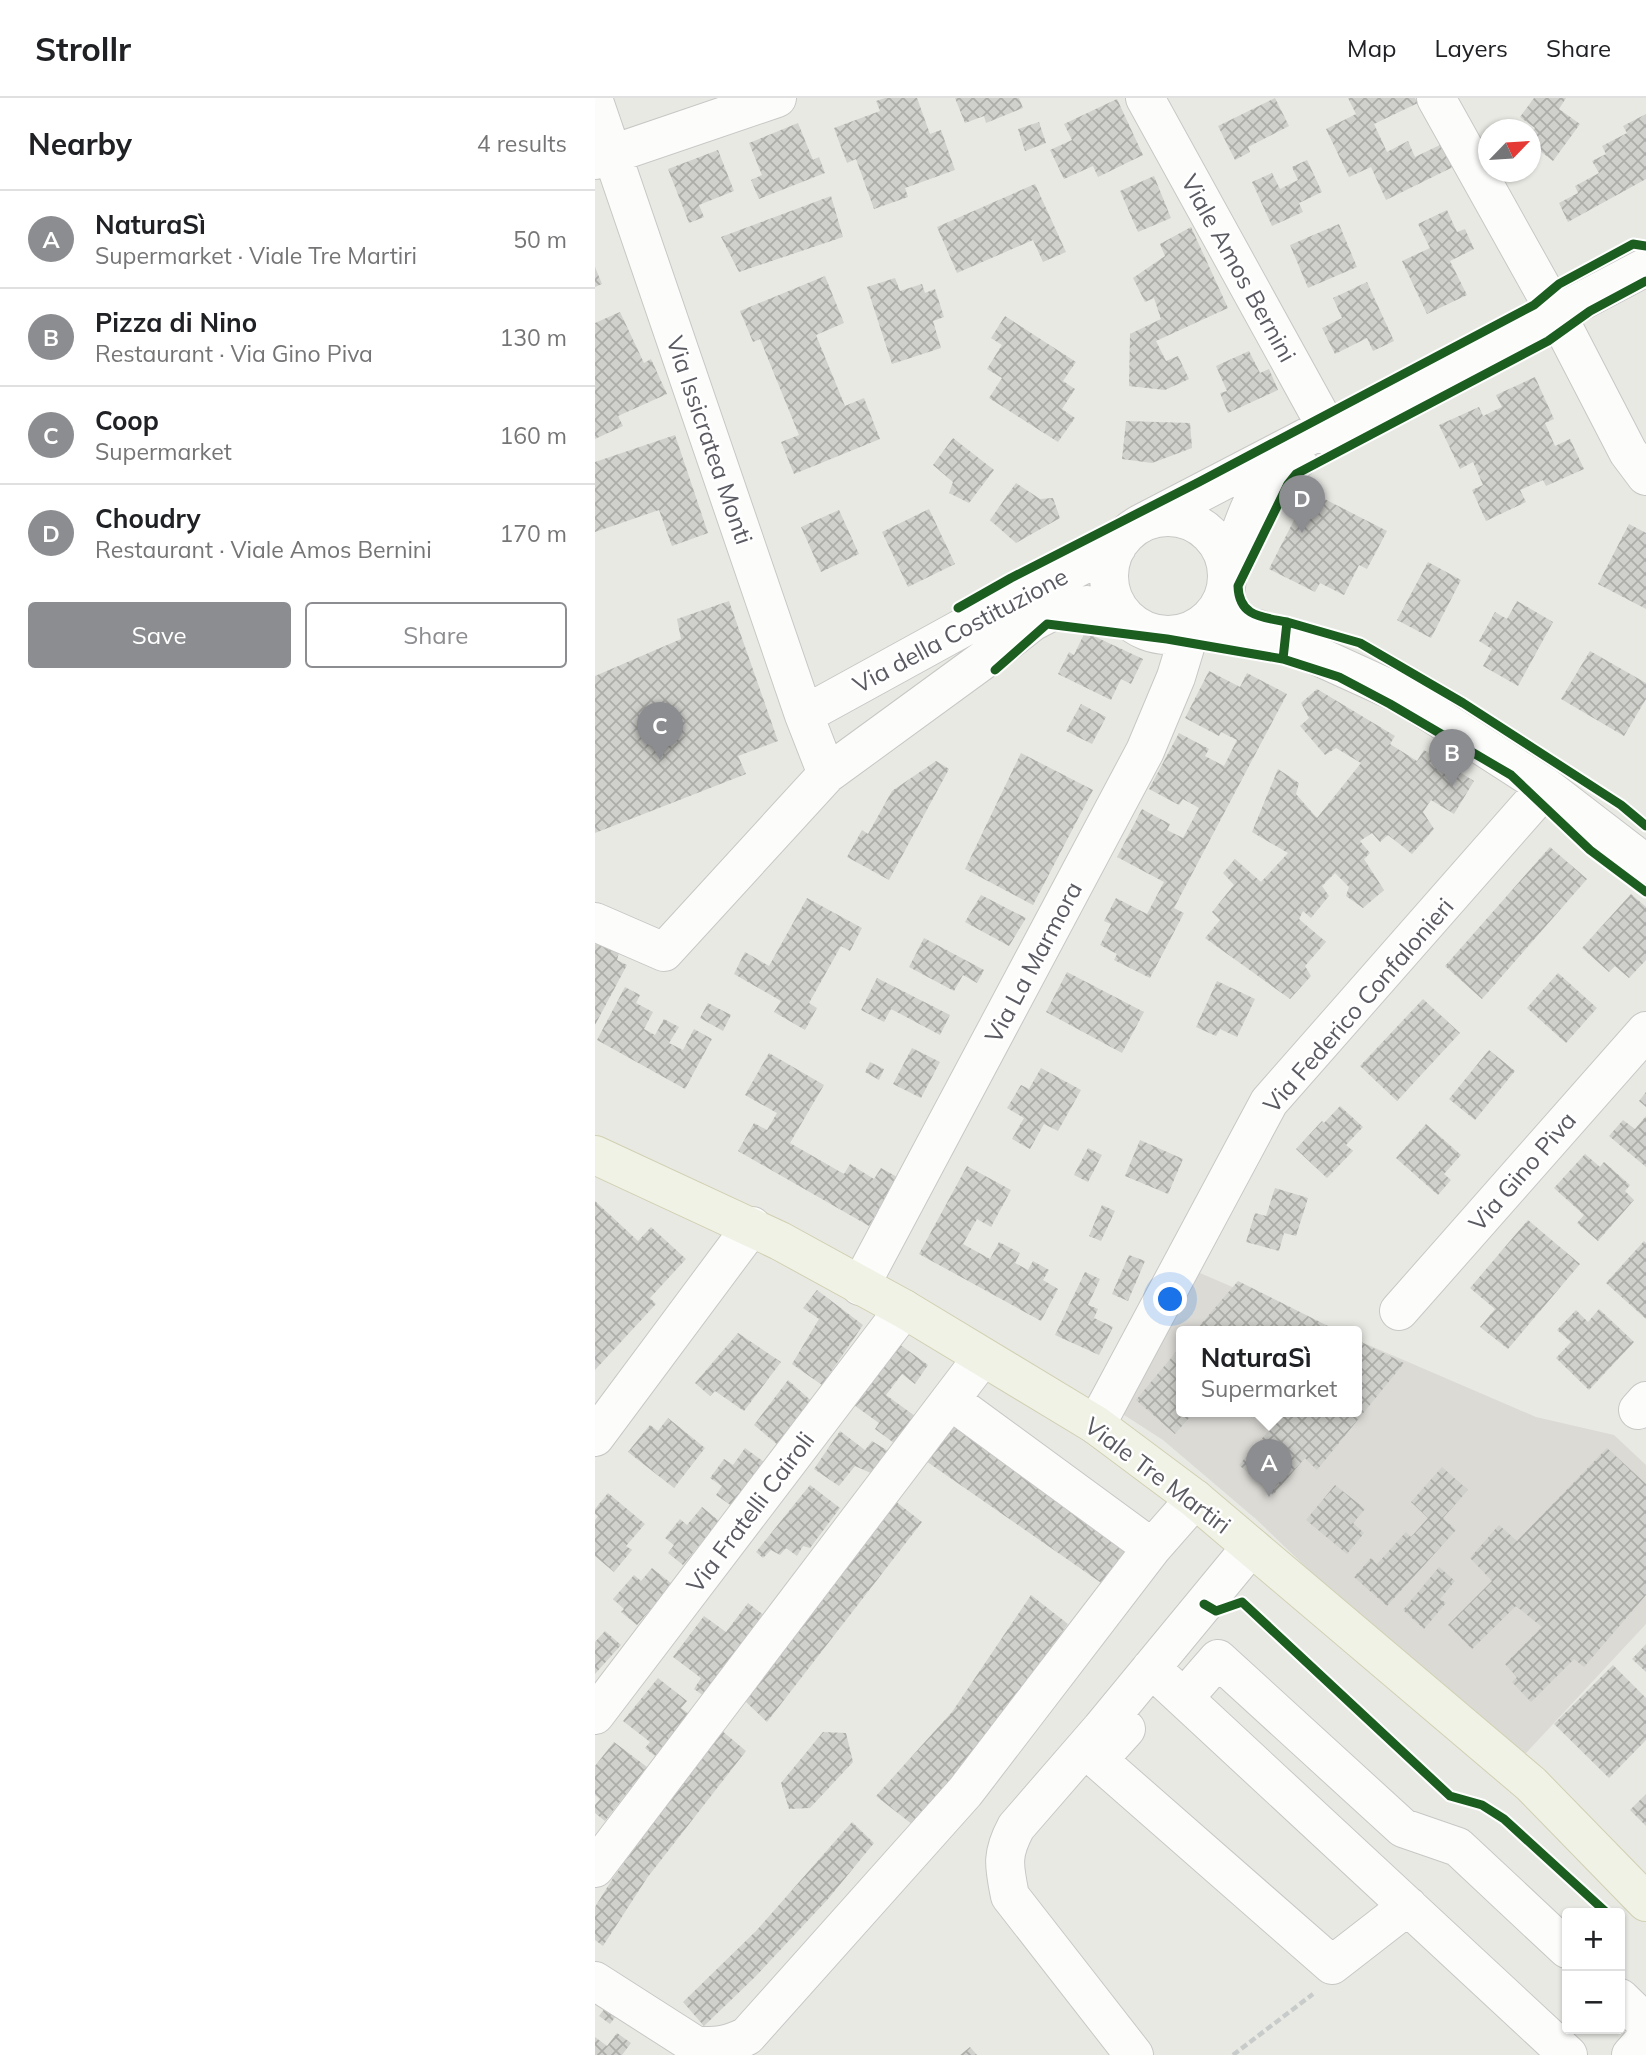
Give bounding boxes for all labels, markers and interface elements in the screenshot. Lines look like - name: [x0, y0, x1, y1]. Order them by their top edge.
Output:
- text: Strollr: [35, 28, 131, 69]
- text: Map: [1347, 33, 1396, 63]
- text: Layers: [1434, 33, 1508, 63]
- text: Share: [1546, 33, 1611, 63]
- north arrow: [1478, 119, 1541, 182]
- text: Nearby: [28, 125, 132, 163]
- text: 4 results: [477, 129, 567, 158]
- street label: Viale Amos Bernini: [1175, 169, 1303, 367]
- text: NaturaSì: [95, 208, 206, 241]
- text: A: [42, 225, 60, 254]
- text: 50 m: [513, 225, 567, 254]
- text: Supermarket · Viale Tre Martiri: [95, 241, 417, 270]
- text: Pizza di Nino: [95, 306, 257, 339]
- text: B: [43, 323, 59, 352]
- text: 130 m: [499, 323, 567, 352]
- street label: Via Issicratea Monti: [660, 332, 760, 548]
- text: Restaurant · Via Gino Piva: [95, 339, 373, 368]
- text: Coop: [95, 404, 159, 437]
- text: C: [43, 421, 59, 450]
- text: 160 m: [499, 421, 567, 450]
- text: Supermarket: [95, 437, 232, 466]
- pin: D: [1279, 475, 1325, 533]
- text: Choudry: [95, 502, 201, 535]
- text: D: [42, 519, 60, 548]
- text: 170 m: [499, 519, 567, 548]
- text: Restaurant · Viale Amos Bernini: [95, 535, 432, 564]
- street label: Via della Costituzione: [847, 561, 1073, 699]
- button: Save: [28, 602, 291, 668]
- button: Share: [305, 602, 567, 668]
- pin: C: [637, 702, 683, 760]
- pin: B: [1429, 729, 1475, 787]
- street label: Via La Marmora: [978, 876, 1088, 1048]
- street label: Via Federico Confalonieri: [1256, 891, 1460, 1119]
- street label: Via Gino Piva: [1462, 1105, 1582, 1237]
- your location: [1153, 1282, 1187, 1316]
- popup: [1176, 1326, 1362, 1417]
- text: NaturaSì: [1201, 1341, 1312, 1374]
- text: Supermarket: [1201, 1374, 1337, 1403]
- street label: Viale Tre Martiri: [1079, 1410, 1237, 1540]
- street label: Via Fratelli Cairoli: [680, 1426, 820, 1598]
- pin: A: [1246, 1439, 1292, 1497]
- map controls: [1562, 1908, 1625, 2034]
- button: +: [1562, 1908, 1625, 1971]
- button: −: [1562, 1971, 1625, 2034]

